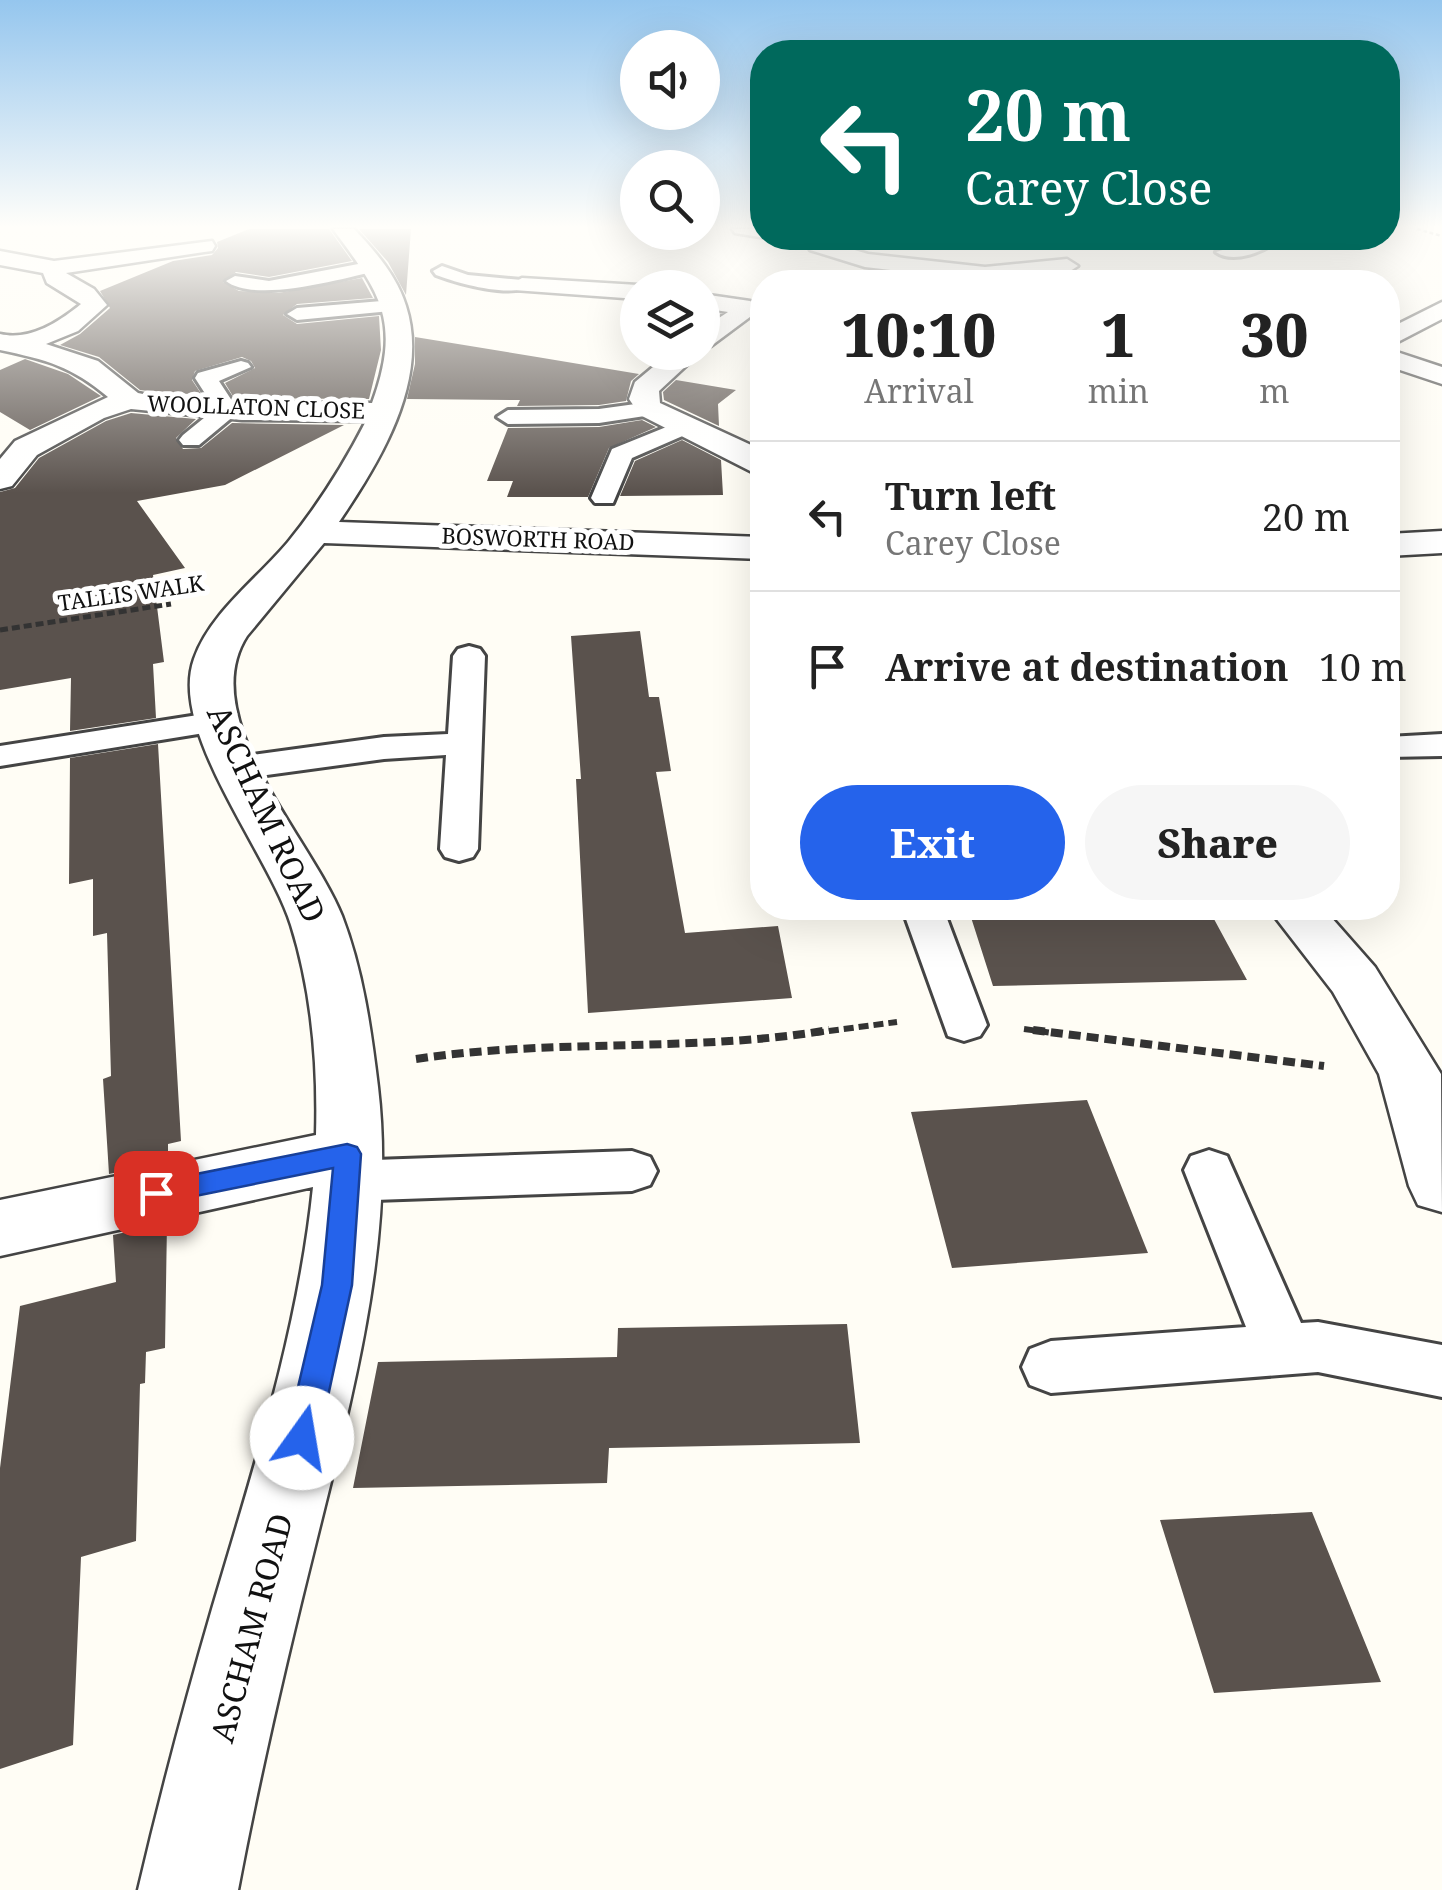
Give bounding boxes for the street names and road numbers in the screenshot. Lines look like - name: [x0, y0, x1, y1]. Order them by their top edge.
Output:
- street label: WOOLLATON CLOSE: [147, 387, 365, 425]
- street label: BOSWORTH ROAD: [441, 520, 635, 556]
- street label: TALLIS WALK: [56, 567, 206, 617]
- street label: ASCHAM ROAD: [198, 698, 337, 929]
- street label: ASCHAM ROAD: [199, 1508, 302, 1747]

